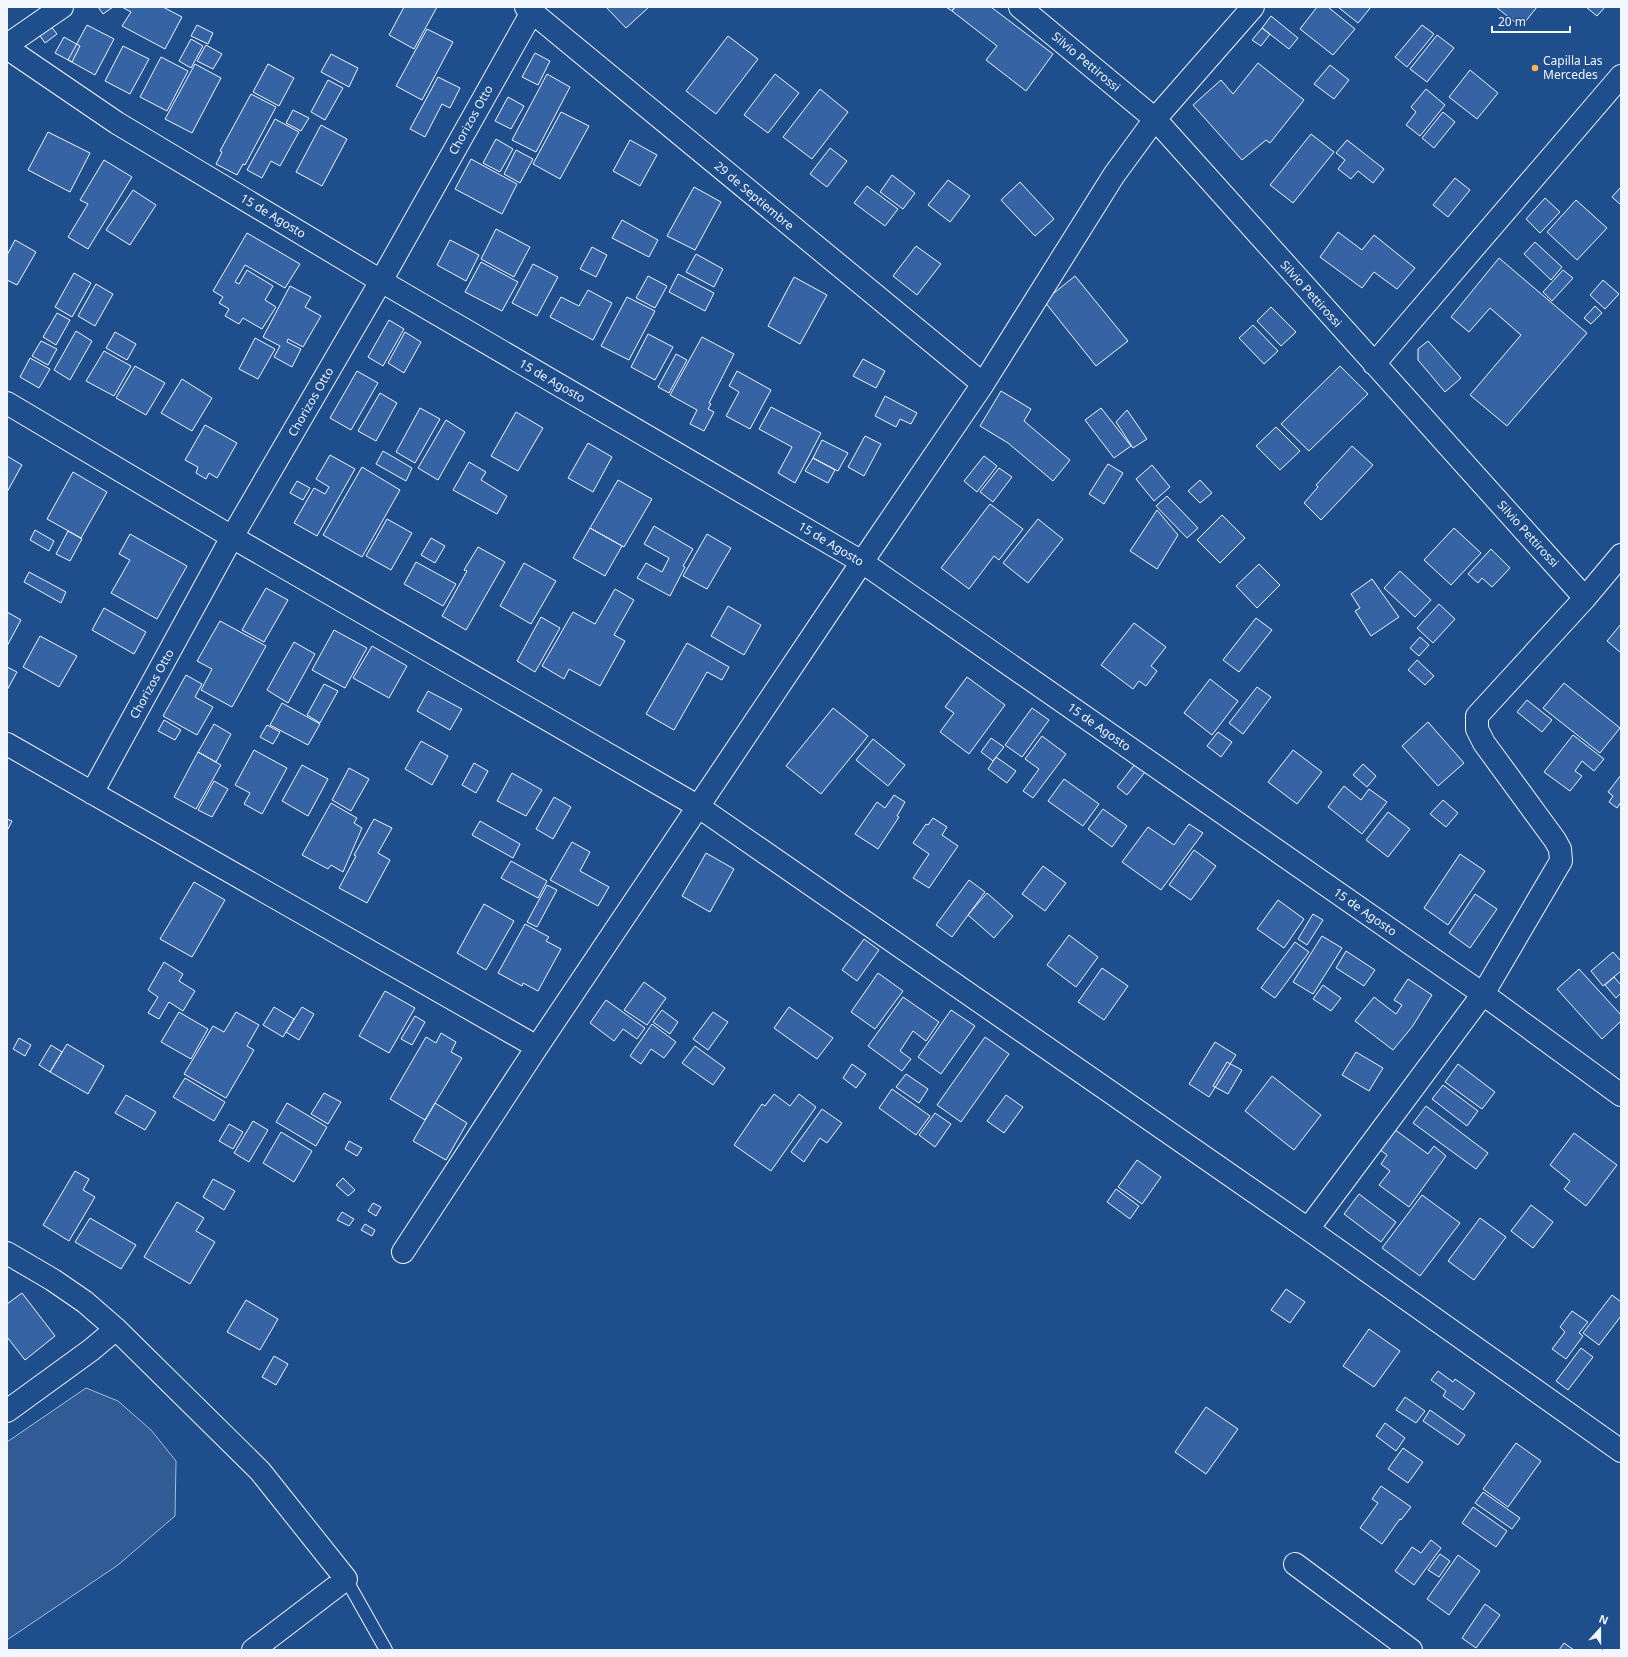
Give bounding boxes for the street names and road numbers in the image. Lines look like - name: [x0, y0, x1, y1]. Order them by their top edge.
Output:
- street label: Silvio Pettirossi: [1048, 28, 1124, 95]
- street label: Chorizos Otto: [444, 82, 497, 158]
- street label: 29 de Septiembre: [711, 157, 798, 234]
- street label: 15 de Agosto: [237, 189, 309, 242]
- street label: Silvio Pettirossi: [1277, 256, 1346, 331]
- street label: 15 de Agosto: [516, 355, 588, 406]
- street label: Chorizos Otto: [284, 364, 337, 440]
- street label: Silvio Pettirossi: [1494, 496, 1563, 571]
- street label: 15 de Agosto: [795, 517, 867, 570]
- street label: Chorizos Otto: [125, 646, 178, 722]
- street label: 15 de Agosto: [1064, 698, 1134, 755]
- street label: 15 de Agosto: [1330, 883, 1400, 940]

